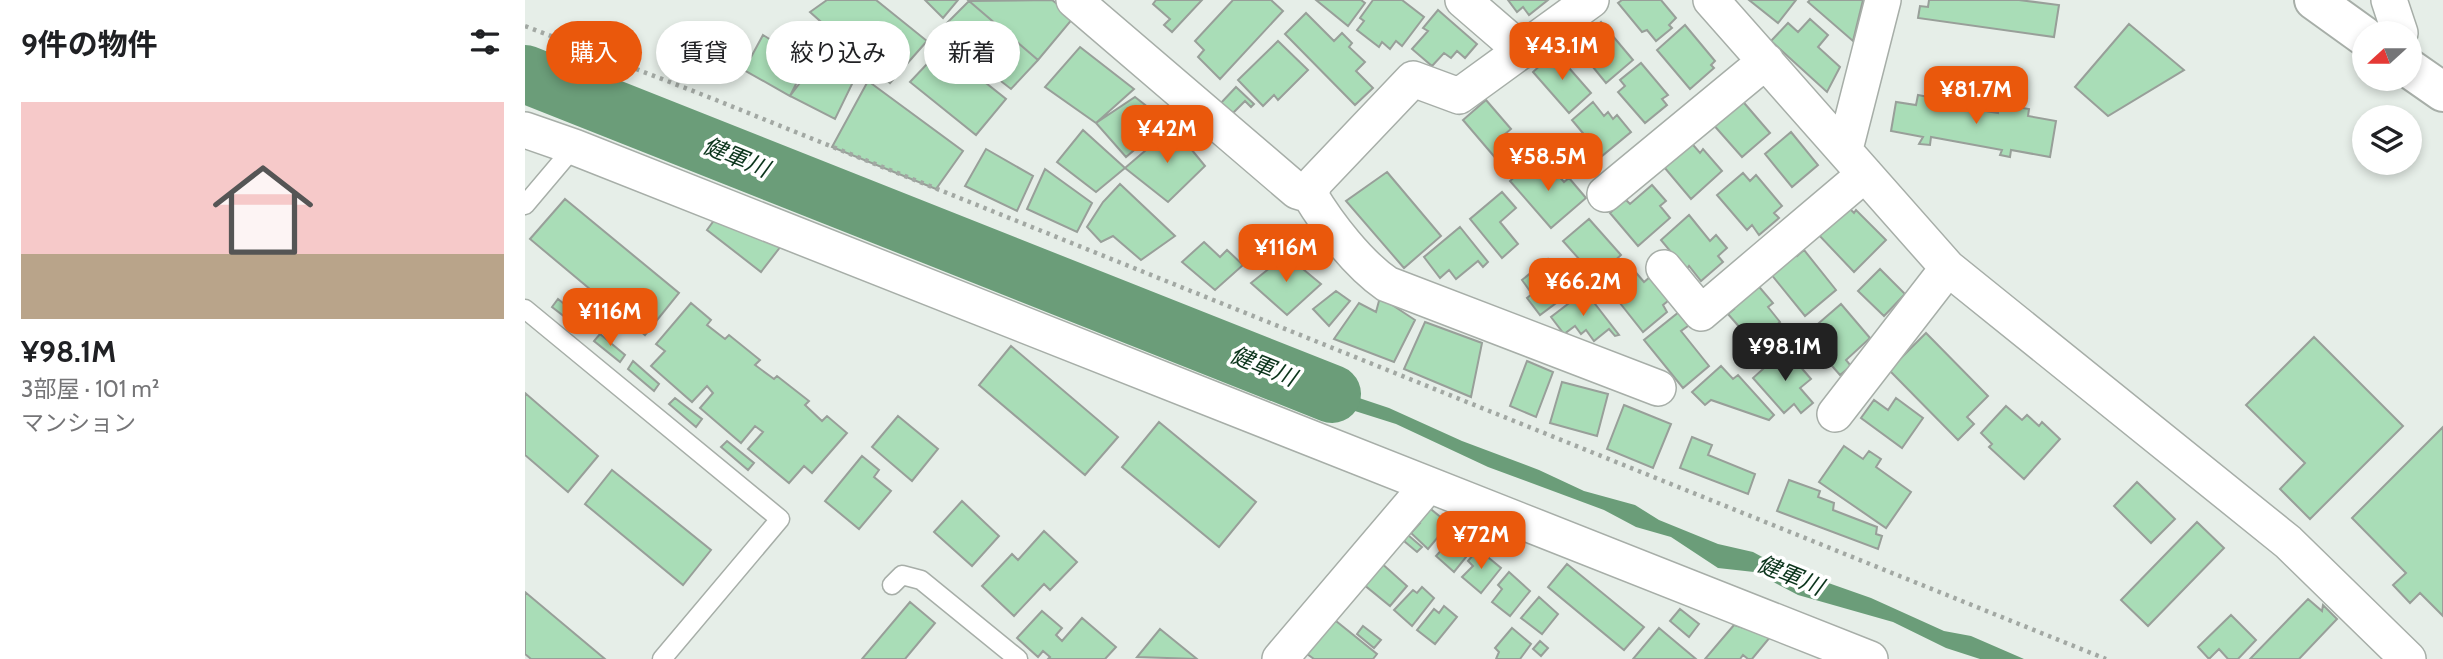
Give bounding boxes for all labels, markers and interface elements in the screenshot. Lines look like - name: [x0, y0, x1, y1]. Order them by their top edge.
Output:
- chip: 購入: [546, 21, 642, 84]
- chip: 賃貸: [656, 21, 752, 84]
- chip: 絞り込み: [766, 21, 910, 84]
- chip: 新着: [924, 21, 1020, 84]
- north arrow: [2352, 21, 2422, 91]
- map controls: [2352, 21, 2422, 175]
- pin: ¥43.1M: [1505, 22, 1619, 82]
- icon: filters: [466, 23, 504, 61]
- text: 9件の物件: [21, 26, 158, 63]
- text: ¥43.1M: [1526, 31, 1598, 59]
- pin: ¥81.7M: [1919, 66, 2033, 126]
- text: ¥81.7M: [1940, 75, 2012, 103]
- button: layers: [2352, 105, 2422, 175]
- pin: ¥42M: [1126, 106, 1208, 165]
- text: ¥42M: [1137, 114, 1197, 142]
- water label: 健軍川: [699, 131, 776, 184]
- pin: ¥58.5M: [1491, 134, 1605, 193]
- text: ¥58.5M: [1510, 142, 1586, 170]
- icon: home: [200, 147, 326, 273]
- pin: ¥116M: [1237, 224, 1335, 284]
- text: ¥116M: [1255, 233, 1317, 261]
- pin: ¥66.2M: [1526, 258, 1640, 318]
- text: ¥66.2M: [1545, 267, 1621, 295]
- pin: ¥116M: [561, 288, 659, 348]
- text: ¥116M: [579, 297, 641, 325]
- pin: ¥98.1M: [1728, 324, 1842, 383]
- text: ¥98.1M: [1748, 332, 1822, 360]
- text: ¥98.1M: [21, 333, 116, 370]
- water label: 健軍川: [1226, 340, 1303, 393]
- text: 3部屋 · 101 m²: [21, 375, 159, 403]
- text: マンション: [21, 409, 136, 437]
- pin: ¥72M: [1440, 512, 1522, 571]
- text: ¥72M: [1453, 520, 1509, 548]
- water label: 健軍川: [1753, 549, 1830, 602]

